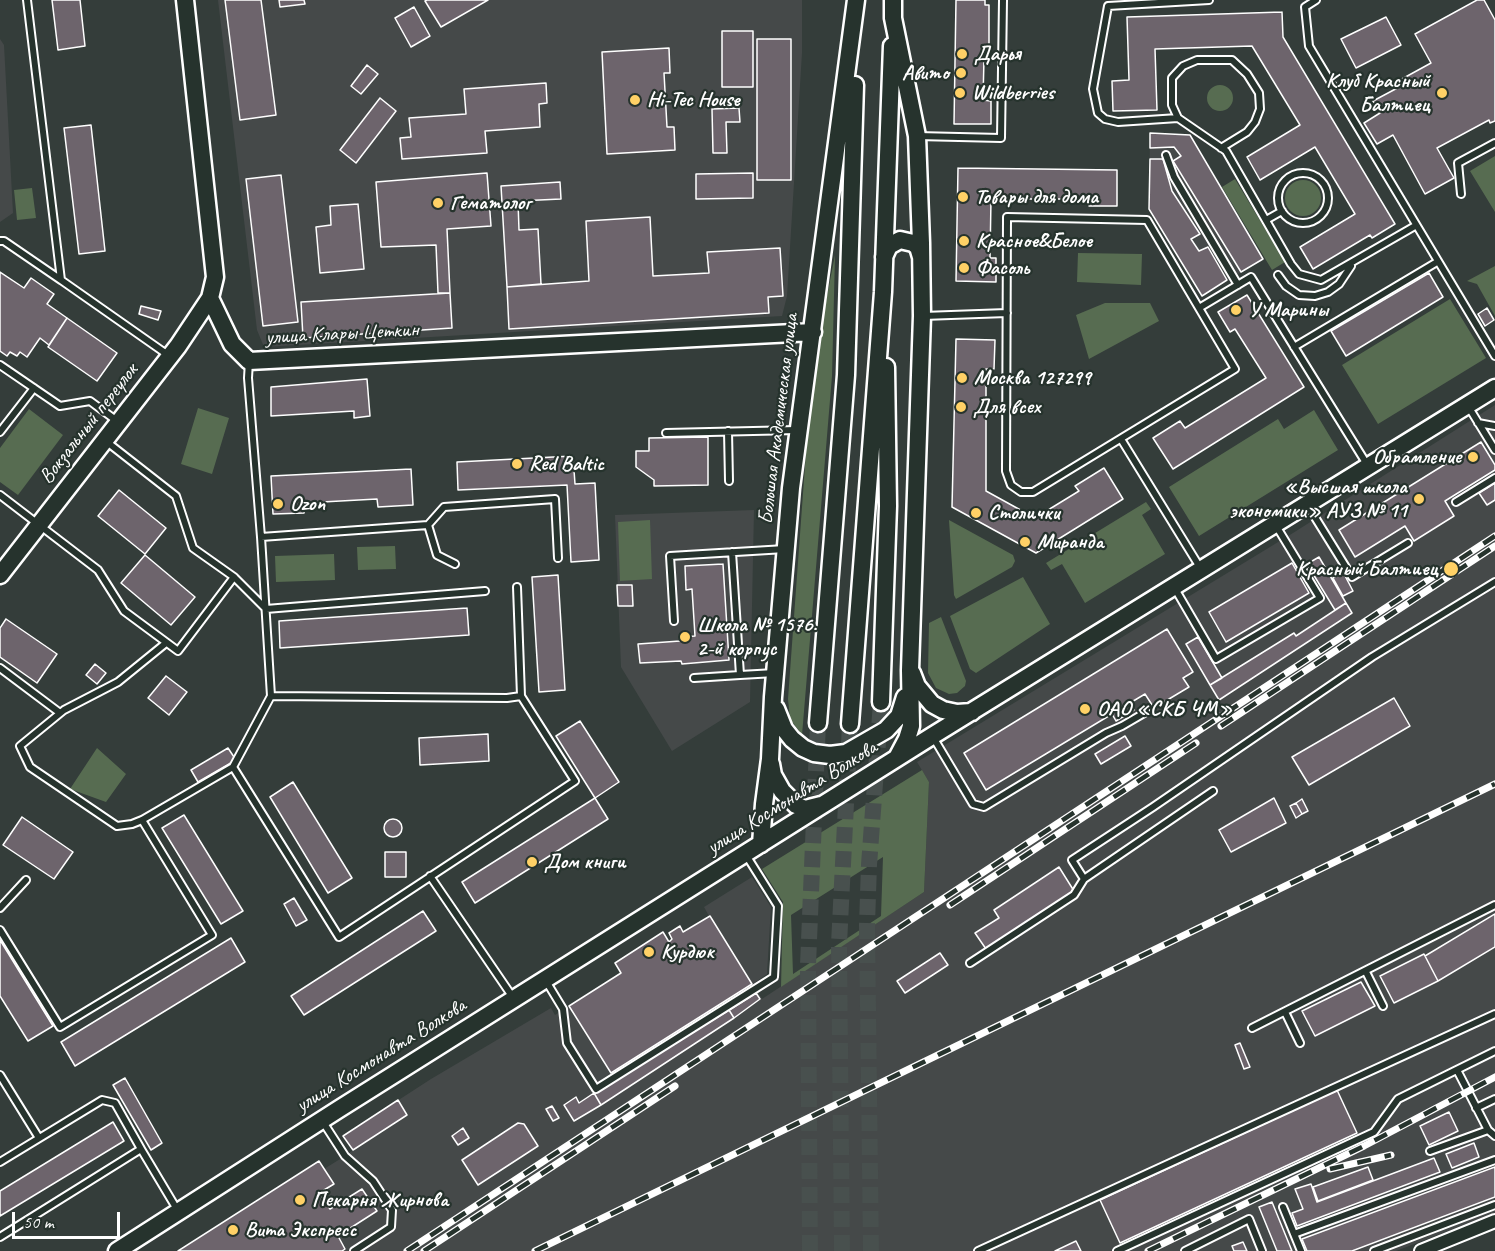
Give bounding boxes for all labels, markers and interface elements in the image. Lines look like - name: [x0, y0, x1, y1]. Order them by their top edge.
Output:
- place label: Дарья: [974, 41, 1021, 67]
- marker: Дарья: [955, 47, 969, 61]
- place label: Авито: [902, 60, 949, 86]
- marker: Авито: [954, 66, 968, 80]
- place label: Клуб Красный Балтиец: [1326, 68, 1430, 118]
- place label: Wildberries: [972, 80, 1054, 106]
- marker: Wildberries: [953, 86, 967, 100]
- marker: Клуб Красный Балтиец: [1435, 86, 1449, 100]
- place label: Hi-Tec House: [647, 87, 739, 113]
- marker: Hi-Tec House: [628, 93, 642, 107]
- place label: Товары для дома: [975, 184, 1098, 210]
- place label: Гематолог: [450, 190, 531, 216]
- marker: Товары для дома: [956, 190, 970, 204]
- marker: Гематолог: [431, 196, 445, 210]
- place label: Красное&Белое: [976, 228, 1092, 254]
- marker: Красное&Белое: [957, 234, 971, 248]
- place label: Фасоль: [976, 255, 1029, 281]
- marker: Фасоль: [957, 261, 971, 275]
- place label: У Марины: [1248, 297, 1328, 323]
- marker: У Марины: [1229, 303, 1243, 317]
- street label: Большая Академическая улица: [754, 312, 804, 526]
- street label: улица Клары Цеткин: [265, 317, 419, 351]
- street label: Вокзальный переулок: [34, 359, 144, 489]
- place label: Москва 127299: [974, 365, 1091, 391]
- marker: Москва 127299: [955, 371, 969, 385]
- place label: Для всех: [973, 394, 1041, 420]
- marker: Для всех: [954, 400, 968, 414]
- place label: Обрамление: [1373, 444, 1461, 470]
- marker: Обрамление: [1466, 450, 1480, 464]
- place label: Red Baltic: [529, 451, 604, 477]
- marker: Red Baltic: [510, 457, 524, 471]
- place label: «Высшая школа экономики» АУЗ № 11: [1230, 474, 1407, 524]
- place label: Ozon: [290, 491, 325, 517]
- marker: «Высшая школа экономики» АУЗ № 11: [1412, 492, 1426, 506]
- marker: Ozon: [271, 497, 285, 511]
- place label: Столички: [988, 500, 1060, 526]
- marker: Столички: [969, 506, 983, 520]
- place label: Миранда: [1037, 529, 1103, 555]
- marker: Миранда: [1018, 535, 1032, 549]
- place label: Красный Балтиец: [1296, 556, 1438, 582]
- marker: Красный Балтиец: [1442, 560, 1460, 578]
- place label: Школа № 1576. 2-й корпус: [697, 612, 817, 662]
- marker: Школа № 1576. 2-й корпус: [678, 630, 692, 644]
- place label: ОАО «СКБ ЧМ»: [1097, 696, 1232, 722]
- marker: ОАО «СКБ ЧМ»: [1078, 702, 1092, 716]
- street label: улица Космонавта Волкова: [702, 735, 882, 861]
- place label: Дом книги: [544, 849, 626, 875]
- marker: Дом книги: [525, 855, 539, 869]
- place label: Курдюк: [661, 939, 714, 965]
- marker: Курдюк: [642, 945, 656, 959]
- street label: улица Космонавта Волкова: [291, 993, 471, 1119]
- place label: Пекарня Жирнова: [312, 1187, 448, 1213]
- marker: Пекарня Жирнова: [293, 1193, 307, 1207]
- scale bar: [15, 1200, 123, 1238]
- text: 50 m: [23, 1211, 54, 1233]
- place label: Вита Экспресс: [245, 1217, 357, 1243]
- marker: Вита Экспресс: [226, 1223, 240, 1237]

